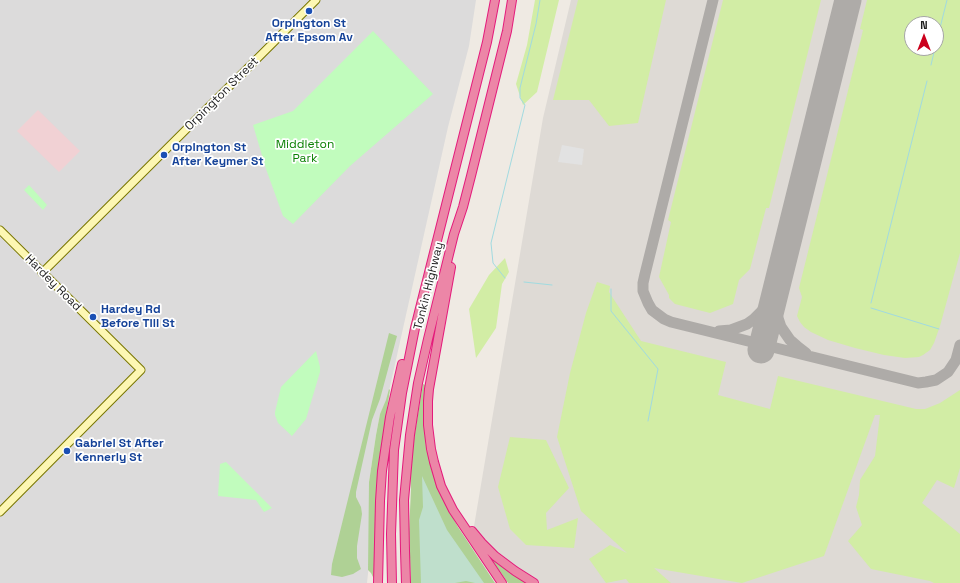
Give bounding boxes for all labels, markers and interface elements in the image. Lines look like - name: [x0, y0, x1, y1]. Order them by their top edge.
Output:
- marker: Orpington St After Epsom Av: [304, 6, 314, 16]
- north arrow: [904, 16, 944, 56]
- place label: Orpington St After Epsom Av: [265, 17, 353, 45]
- text: N: [920, 18, 928, 32]
- street label: Orpington Street: [182, 54, 262, 134]
- park label: Middleton Park: [276, 138, 334, 166]
- place label: Orpington St After Keymer St: [172, 141, 264, 169]
- marker: Orpington St After Keymer St: [159, 150, 169, 160]
- street label: Tonkin Highway: [411, 241, 447, 331]
- street label: Hardey Road: [22, 252, 84, 314]
- place label: Hardey Rd Before Till St: [101, 303, 175, 331]
- marker: Hardey Rd Before Till St: [88, 312, 98, 322]
- place label: Gabriel St After Kennerly St: [75, 437, 164, 465]
- marker: Gabriel St After Kennerly St: [62, 446, 72, 456]

